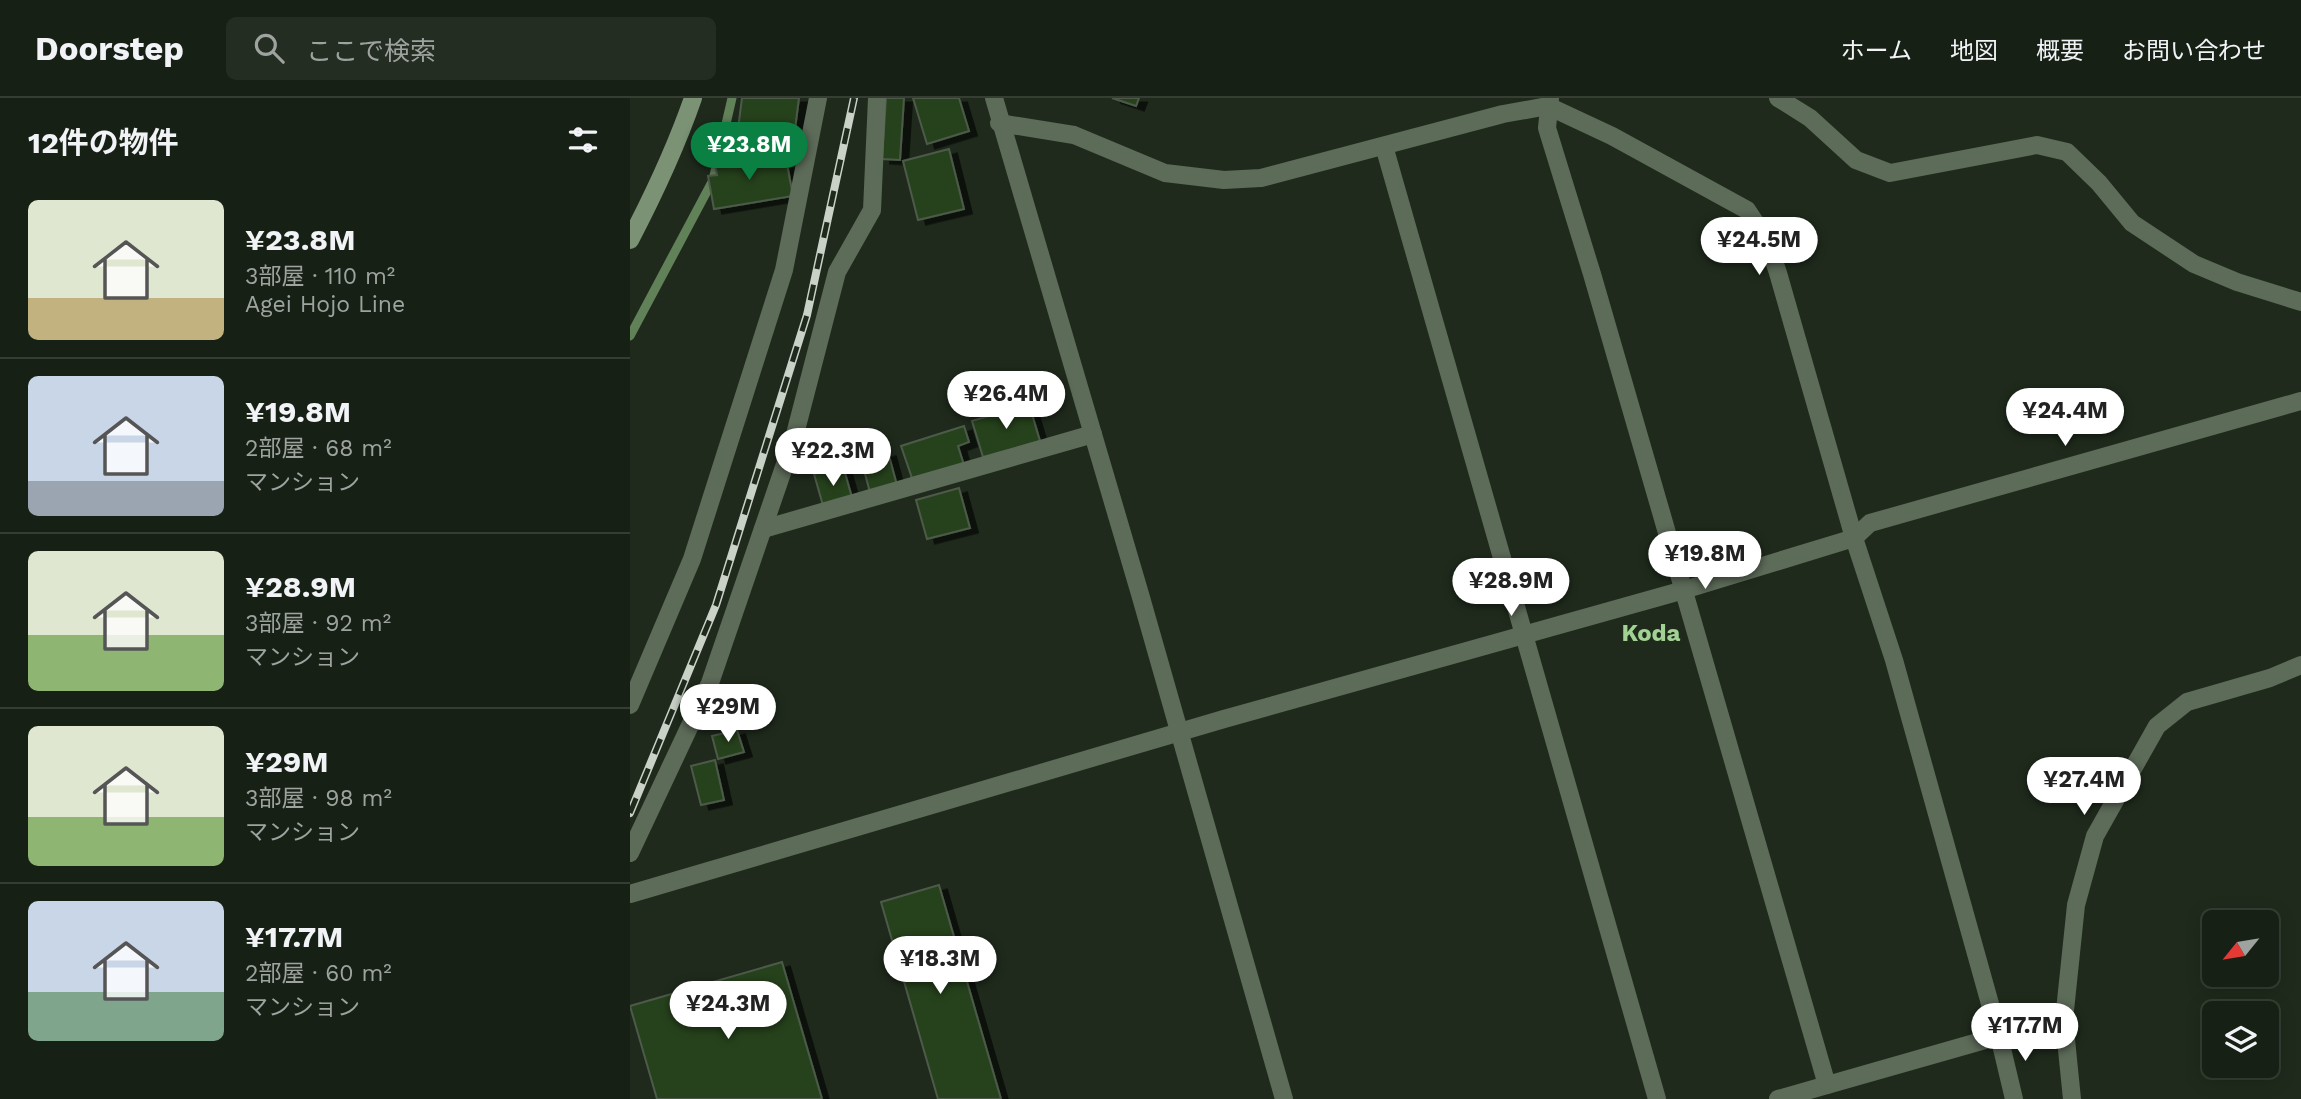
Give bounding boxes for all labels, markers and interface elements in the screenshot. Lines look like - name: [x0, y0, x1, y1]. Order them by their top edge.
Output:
- search box: [226, 17, 716, 80]
- text: Doorstep: [35, 29, 184, 68]
- icon: search: [250, 29, 288, 67]
- text: ここで検索: [306, 36, 436, 66]
- text: ホーム: [1841, 37, 1912, 65]
- text: 地図: [1950, 37, 1998, 65]
- text: 概要: [2036, 37, 2084, 65]
- text: お問い合わせ: [2122, 37, 2266, 65]
- icon: filters: [564, 121, 602, 159]
- pin: ¥23.8M: [692, 122, 806, 182]
- text: 12件の物件: [28, 125, 179, 160]
- text: ¥23.8M: [707, 131, 791, 158]
- pin: ¥24.5M: [1702, 218, 1816, 277]
- text: ¥23.8M: [245, 222, 355, 257]
- text: ¥24.5M: [1717, 226, 1801, 253]
- icon: home: [84, 228, 168, 312]
- text: 3部屋 · 110 m²: [245, 263, 395, 290]
- text: Agei Hojo Line: [245, 291, 405, 318]
- pin: ¥26.4M: [949, 372, 1063, 431]
- text: ¥26.4M: [963, 380, 1049, 407]
- pin: ¥24.4M: [2008, 388, 2122, 448]
- text: ¥19.8M: [245, 394, 351, 429]
- text: ¥24.4M: [2022, 397, 2108, 424]
- icon: home: [84, 404, 168, 488]
- pin: ¥22.3M: [776, 428, 890, 488]
- text: 2部屋 · 68 m²: [245, 435, 392, 462]
- text: ¥22.3M: [791, 437, 875, 464]
- text: マンション: [245, 469, 360, 496]
- pin: ¥19.8M: [1648, 532, 1762, 591]
- text: ¥19.8M: [1664, 540, 1746, 567]
- pin: ¥28.9M: [1454, 559, 1568, 618]
- text: ¥28.9M: [1468, 567, 1554, 594]
- text: ¥28.9M: [245, 569, 356, 604]
- icon: home: [84, 579, 168, 663]
- text: 3部屋 · 92 m²: [245, 610, 391, 637]
- district label: Koda: [1622, 619, 1681, 647]
- text: マンション: [245, 644, 360, 671]
- pin: ¥29M: [687, 684, 769, 744]
- text: ¥29M: [696, 693, 760, 720]
- text: ¥29M: [245, 744, 329, 779]
- icon: home: [84, 754, 168, 838]
- pin: ¥27.4M: [2027, 758, 2141, 817]
- text: ¥27.4M: [2043, 766, 2125, 793]
- text: 3部屋 · 98 m²: [245, 785, 392, 812]
- text: マンション: [245, 819, 360, 846]
- north arrow: [2202, 910, 2278, 987]
- map controls: [2202, 910, 2279, 1078]
- text: ¥17.7M: [245, 919, 343, 954]
- icon: home: [84, 929, 168, 1013]
- pin: ¥18.3M: [883, 936, 997, 996]
- text: ¥18.3M: [900, 945, 980, 972]
- text: 2部屋 · 60 m²: [245, 960, 392, 987]
- pin: ¥24.3M: [671, 982, 785, 1041]
- text: ¥24.3M: [686, 990, 770, 1017]
- text: マンション: [245, 994, 360, 1021]
- button: layers: [2202, 1001, 2279, 1078]
- pin: ¥17.7M: [1968, 1004, 2082, 1063]
- text: ¥17.7M: [1987, 1012, 2063, 1039]

